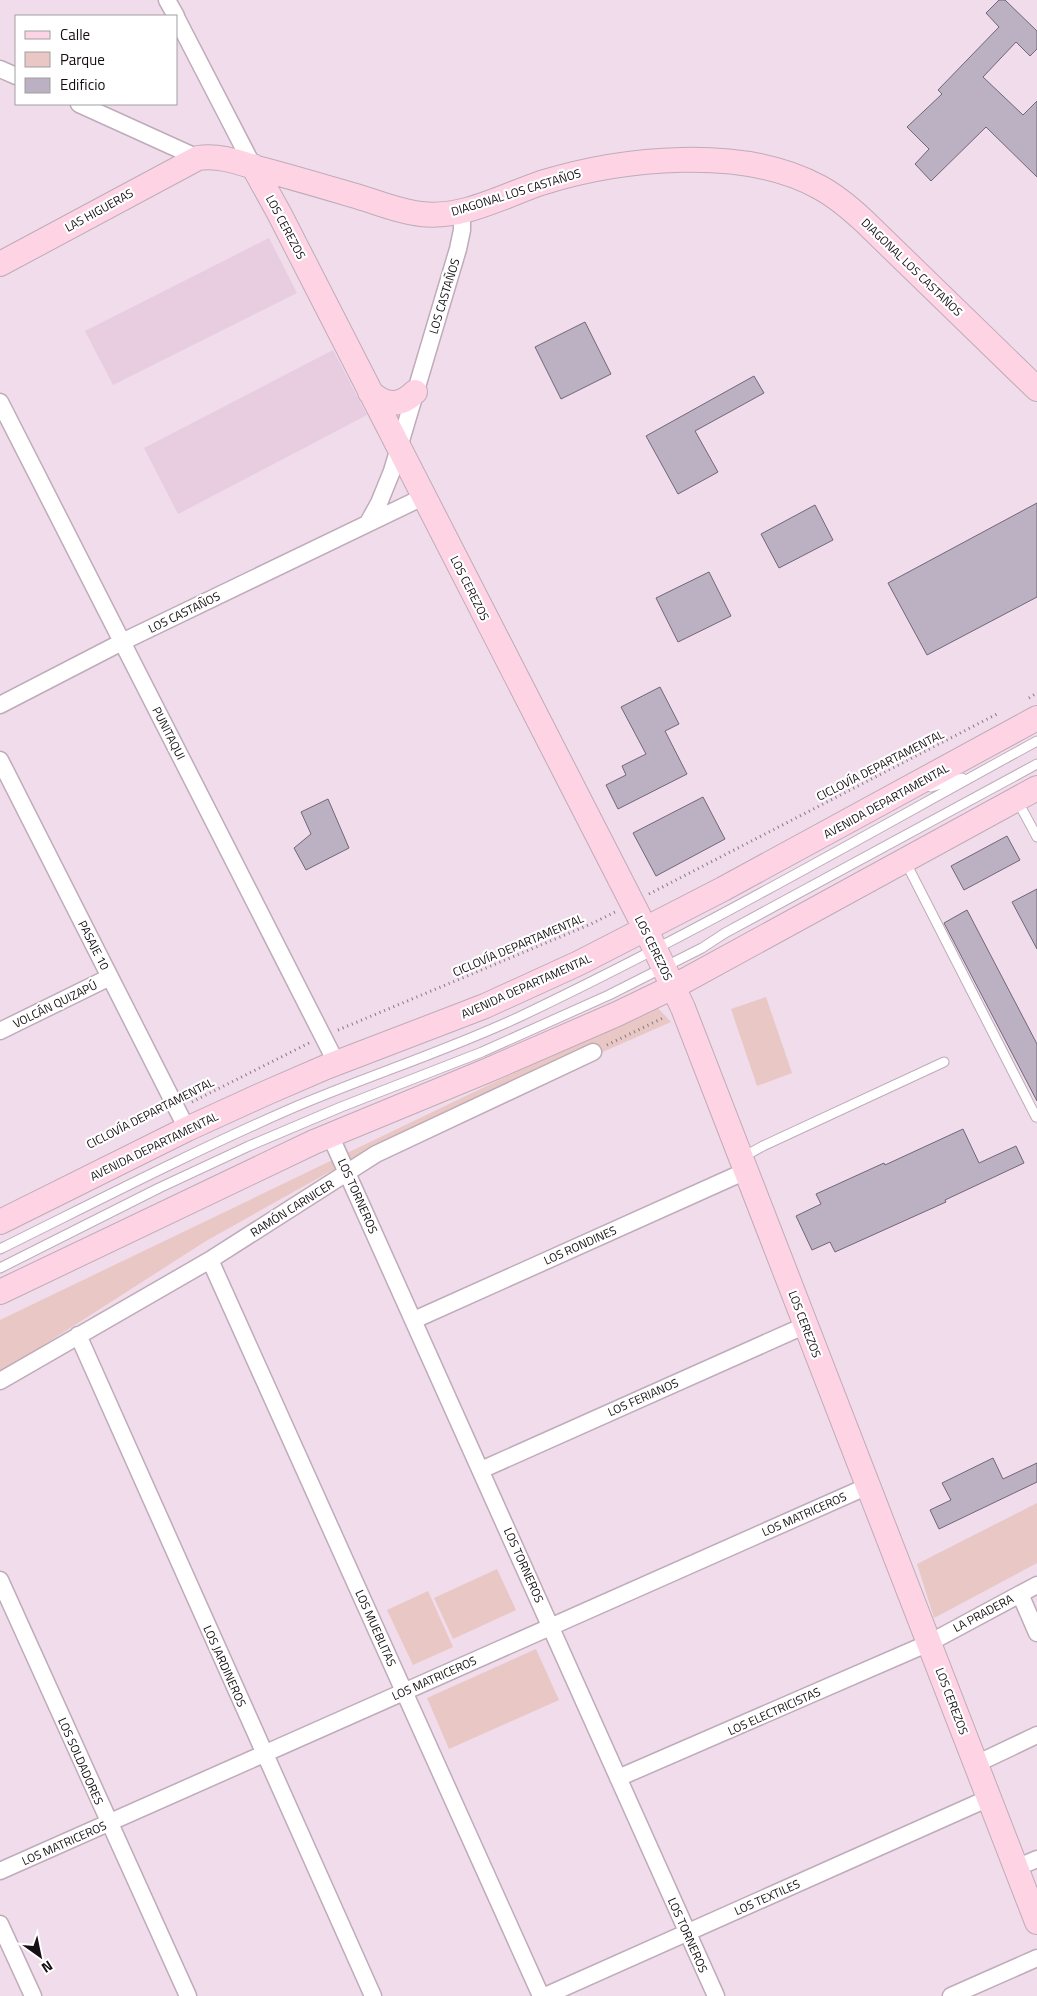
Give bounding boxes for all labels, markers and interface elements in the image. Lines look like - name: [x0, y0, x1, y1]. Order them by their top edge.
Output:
- legend: [15, 15, 178, 105]
- text: Calle: [60, 23, 90, 46]
- text: Parque: [60, 48, 105, 71]
- text: Edificio: [60, 73, 105, 96]
- street label: DIAGONAL LOS CASTAÑOS: [449, 163, 583, 221]
- street label: LAS HIGUERAS: [61, 183, 137, 237]
- street label: LOS CEREZOS: [261, 191, 311, 263]
- street label: DIAGONAL LOS CASTAÑOS: [857, 213, 967, 321]
- street label: LOS CASTAÑOS: [423, 256, 465, 336]
- street label: LOS CEREZOS: [446, 552, 494, 624]
- street label: LOS CASTAÑOS: [145, 586, 223, 638]
- street label: PUNITAQUI: [148, 703, 190, 763]
- street label: CICLOVÍA DEPARTAMENTAL: [813, 724, 947, 805]
- street label: AVENIDA DEPARTAMENTAL: [820, 758, 952, 843]
- street label: CICLOVÍA DEPARTAMENTAL: [449, 909, 587, 981]
- street label: LOS CEREZOS: [630, 912, 678, 984]
- street label: PASAJE 10: [73, 917, 115, 973]
- street label: AVENIDA DEPARTAMENTAL: [458, 949, 594, 1023]
- street label: VOLCÁN QUIZAPÚ: [10, 975, 100, 1033]
- street label: CICLOVÍA DEPARTAMENTAL: [83, 1072, 217, 1153]
- street label: AVENIDA DEPARTAMENTAL: [87, 1106, 222, 1185]
- street label: LOS TORNEROS: [333, 1155, 383, 1237]
- street label: RAMÓN CARNICER: [246, 1175, 338, 1241]
- street label: LOS RONDINES: [541, 1220, 619, 1270]
- street label: LOS CEREZOS: [783, 1288, 827, 1360]
- street label: LOS FERIANOS: [605, 1373, 681, 1421]
- street label: LOS MATRICEROS: [759, 1487, 849, 1541]
- street label: LOS TORNEROS: [499, 1524, 549, 1606]
- street label: LOS MUEBLITAS: [351, 1586, 401, 1670]
- street label: LA PRADERA: [949, 1589, 1017, 1637]
- street label: LOS JARDINEROS: [198, 1622, 252, 1710]
- street label: LOS MATRICEROS: [389, 1651, 479, 1705]
- street label: LOS CEREZOS: [930, 1665, 974, 1737]
- street label: LOS ELECTRICISTAS: [724, 1682, 824, 1740]
- street label: LOS SOLDADORES: [53, 1714, 109, 1808]
- street label: LOS MATRICEROS: [19, 1816, 109, 1870]
- street label: LOS TEXTILES: [731, 1874, 803, 1920]
- street label: LOS TORNEROS: [663, 1894, 713, 1976]
- north arrow: [15, 1931, 65, 1981]
- text: N: [38, 1956, 57, 1979]

